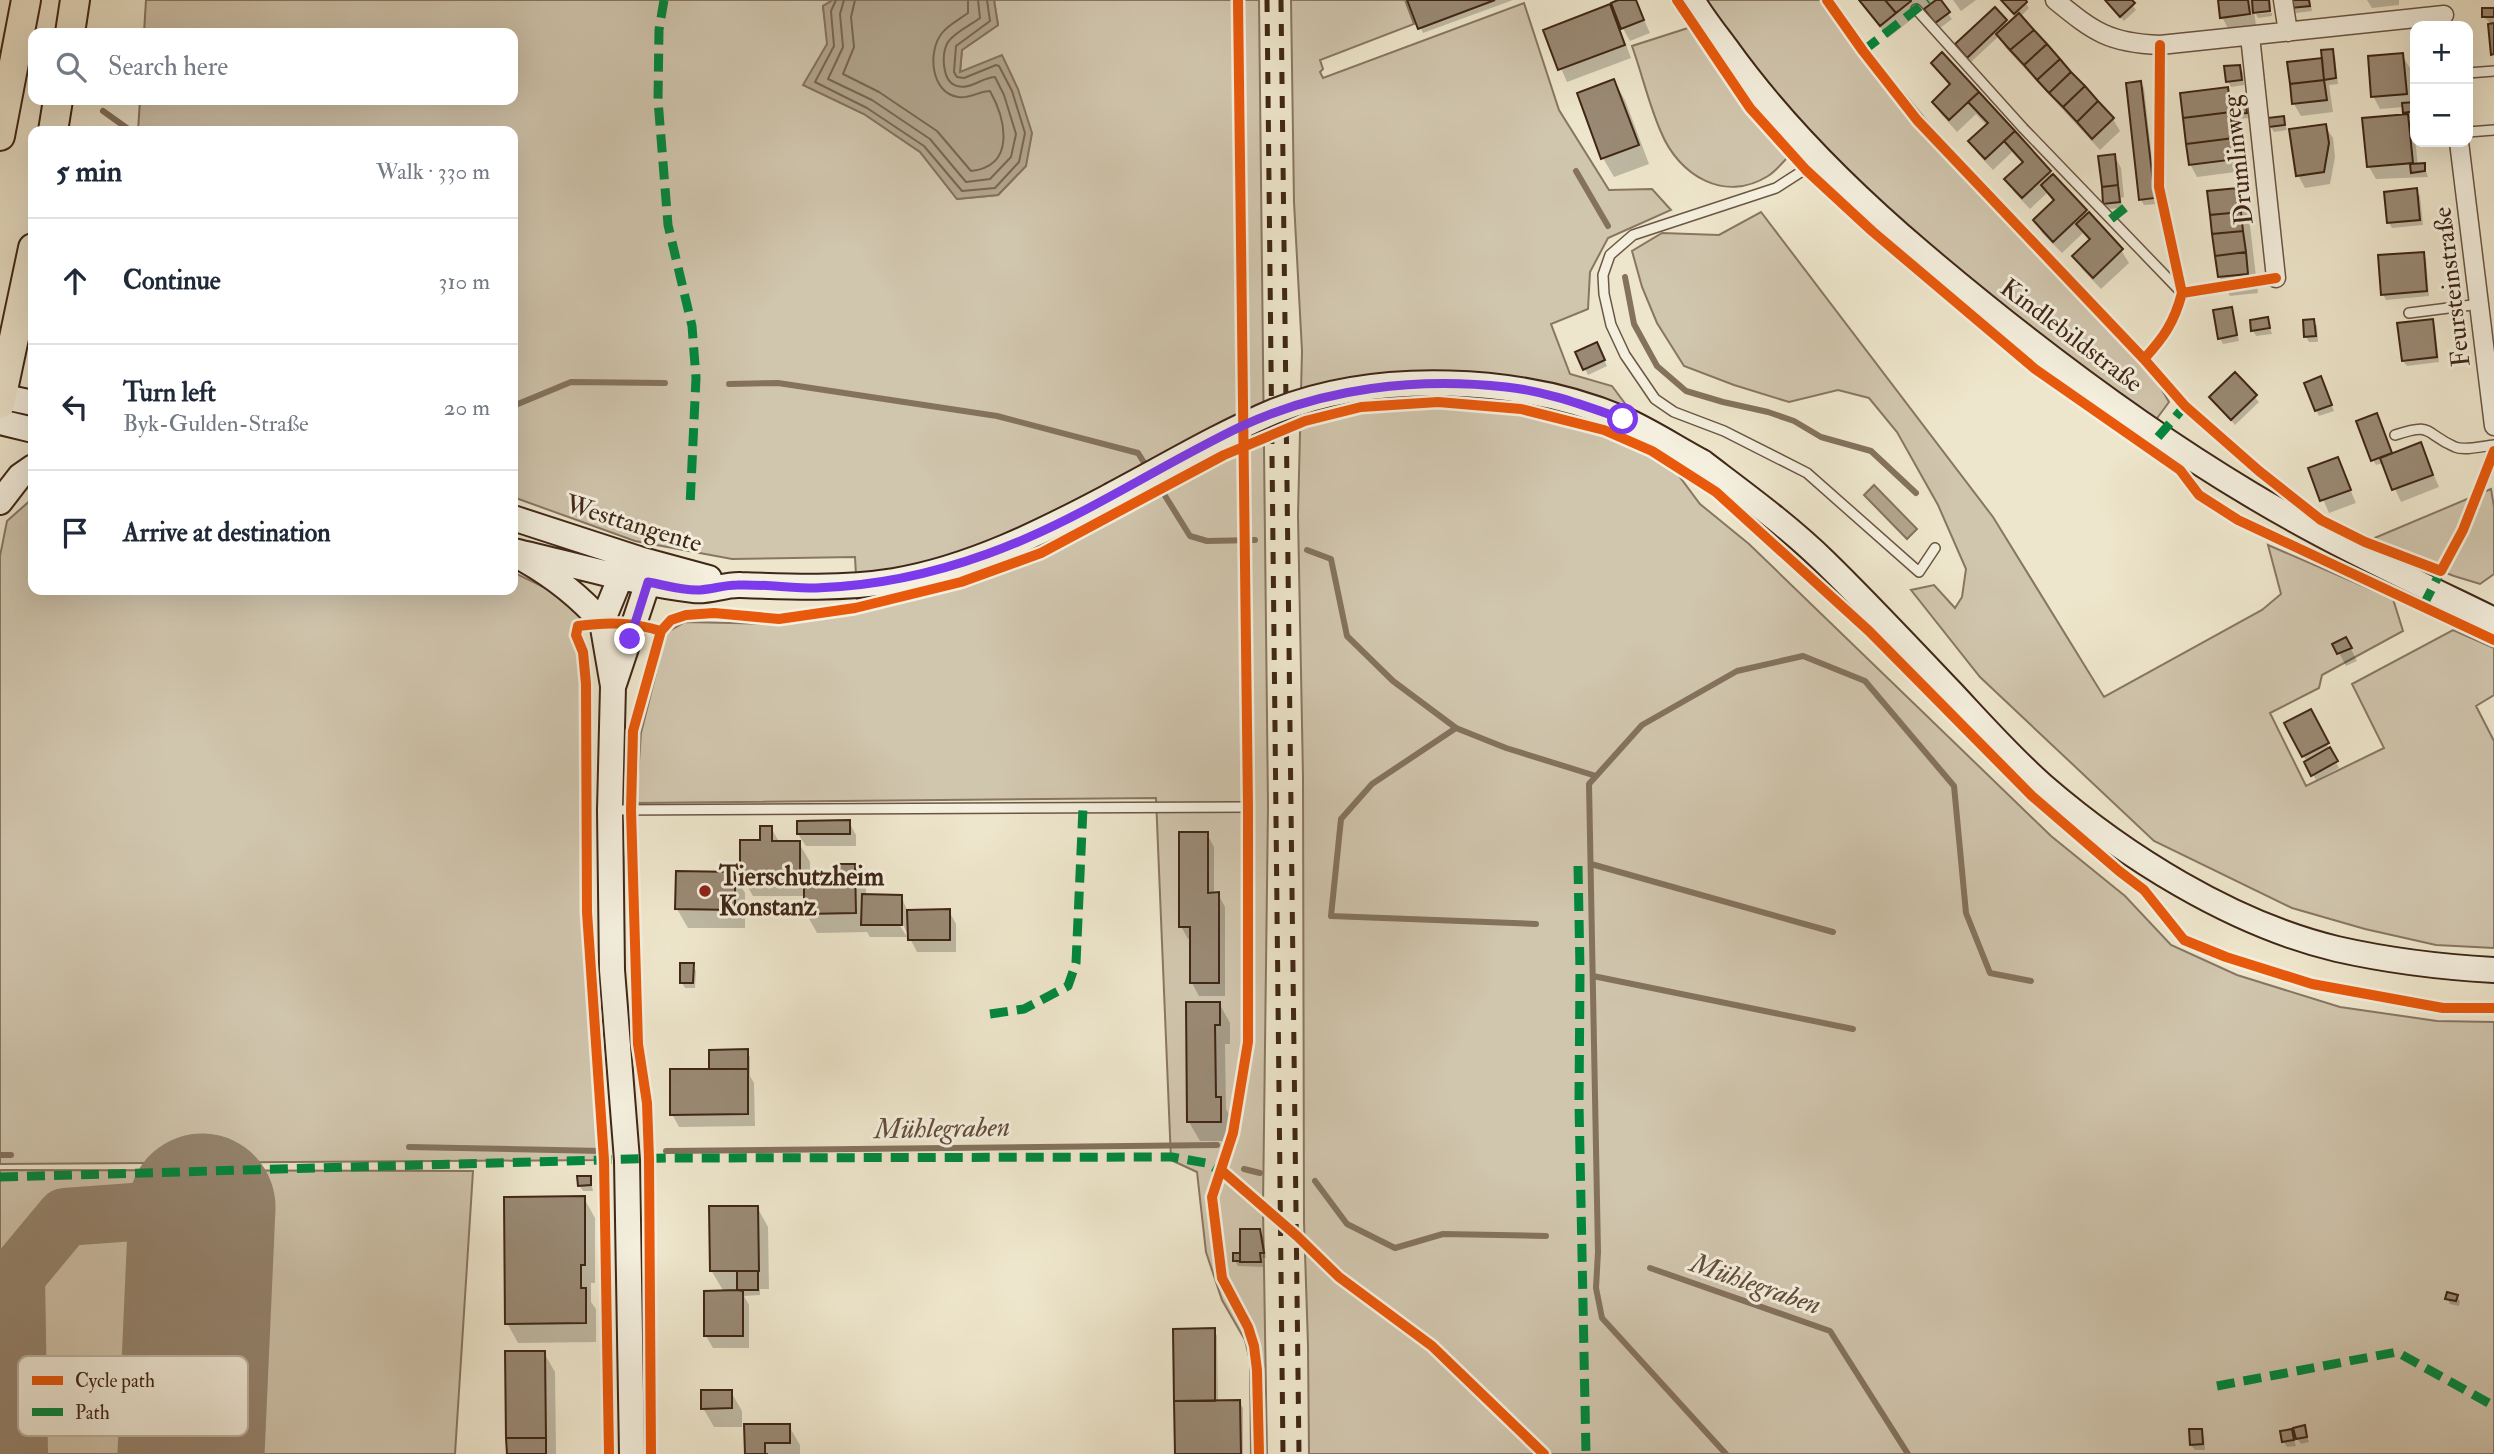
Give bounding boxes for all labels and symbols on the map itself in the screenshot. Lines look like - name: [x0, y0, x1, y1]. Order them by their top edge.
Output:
- street label: Drumlinweg: [2215, 92, 2261, 227]
- street label: Feursteinstraße: [2426, 205, 2478, 369]
- street label: Kindlebildstraße: [1994, 272, 2149, 400]
- route start: [1607, 403, 1638, 434]
- street label: Westtangente: [561, 488, 706, 560]
- route end: [614, 623, 645, 654]
- place label: Tierschutzheim Konstanz: [718, 861, 885, 923]
- marker: Tierschutzheim Konstanz: [697, 883, 713, 899]
- water label: Mühlegraben: [872, 1110, 1010, 1147]
- water label: Mühlegraben: [1684, 1245, 1825, 1323]
- legend: [18, 1356, 248, 1436]
- text: Cycle path: [75, 1369, 155, 1394]
- text: Path: [75, 1401, 110, 1425]

